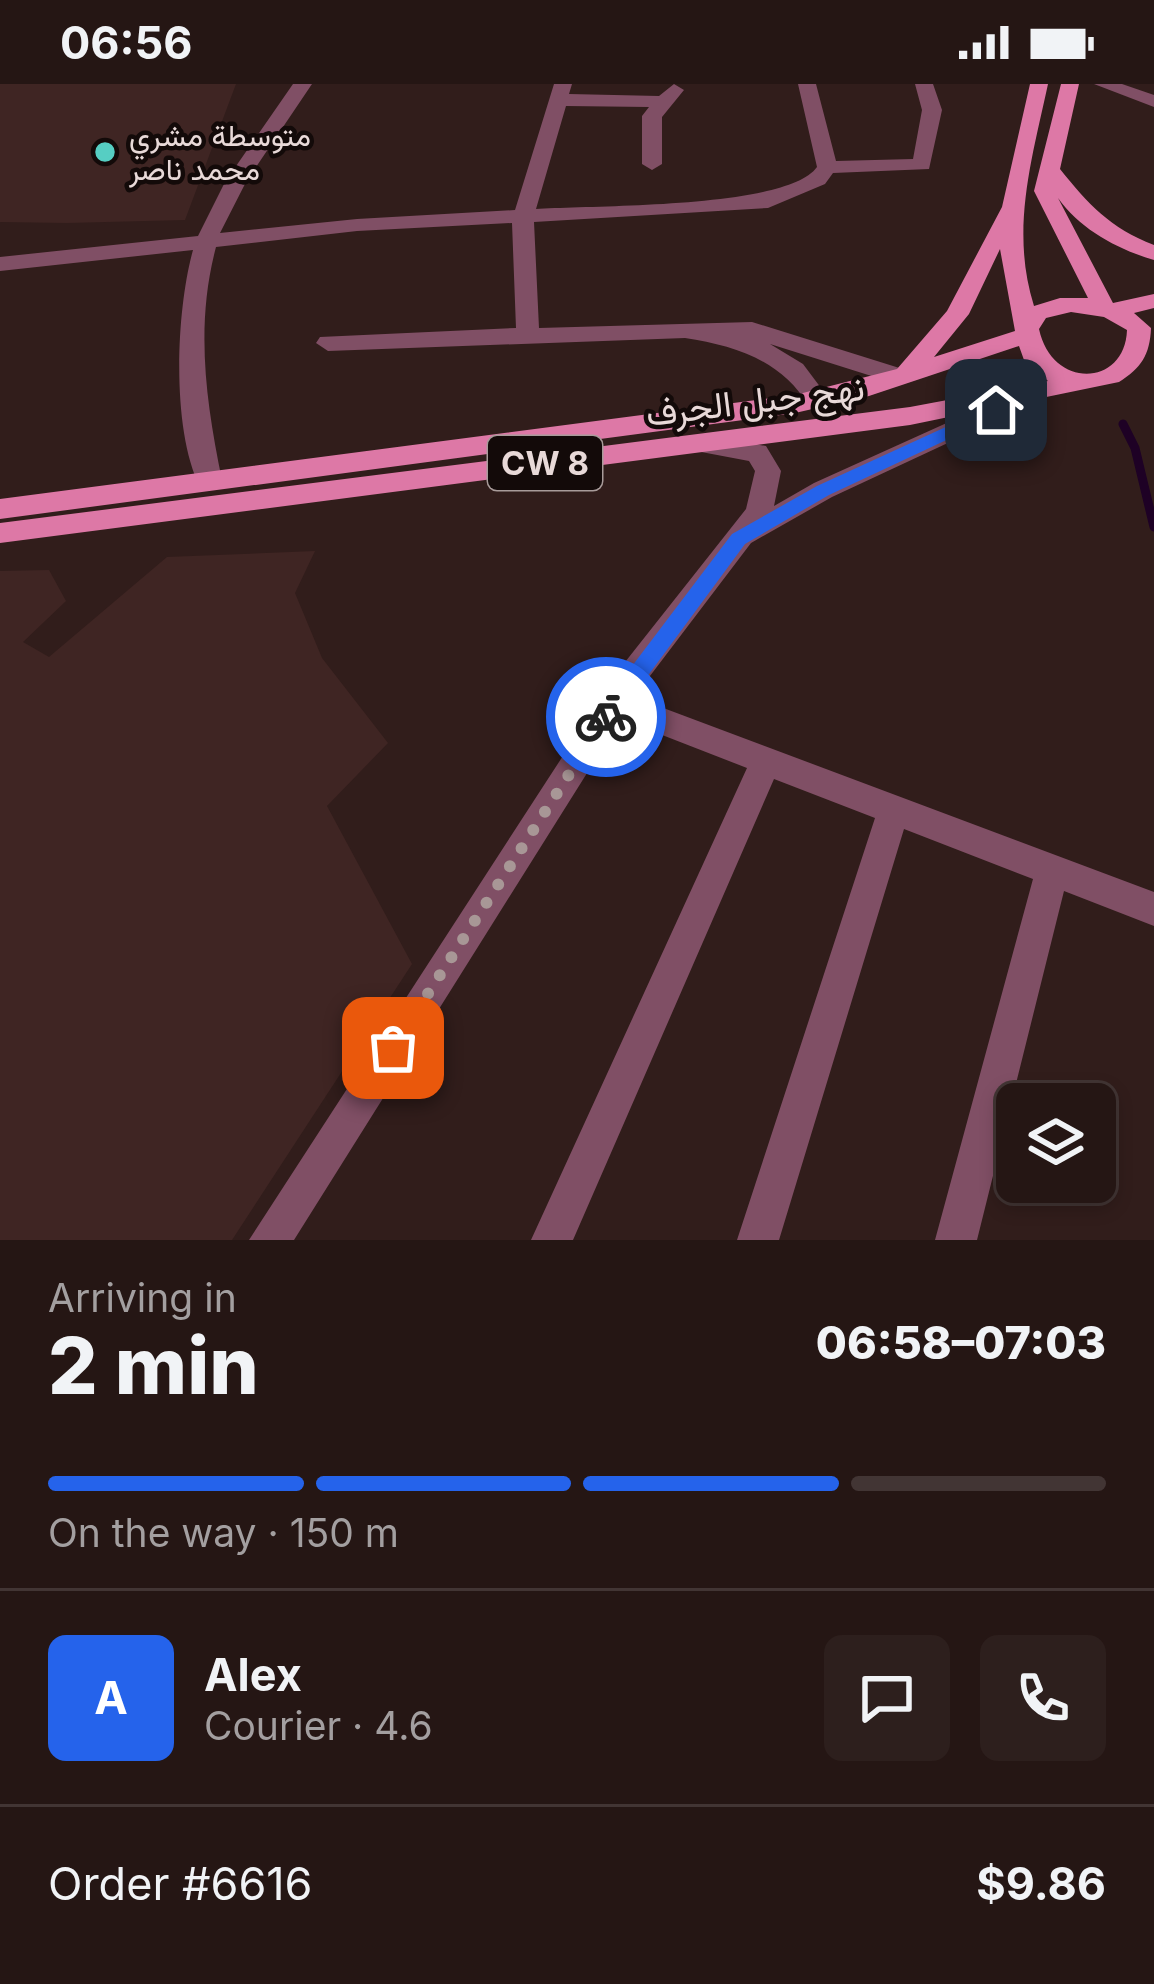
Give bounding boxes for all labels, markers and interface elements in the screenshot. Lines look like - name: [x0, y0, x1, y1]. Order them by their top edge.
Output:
- text: 06:56: [60, 15, 193, 70]
- place label: متوسطة مشري محمد ناصر: [128, 117, 311, 188]
- marker: متوسطة مشري محمد ناصر: [92, 139, 118, 165]
- pin: [945, 359, 1047, 461]
- street label: نهج جبل الجرف: [643, 365, 867, 439]
- icon: home: [963, 377, 1029, 443]
- road number: CW 8: [488, 436, 602, 490]
- courier: [546, 657, 666, 777]
- icon: bike: [573, 684, 639, 750]
- pin: [342, 997, 444, 1099]
- icon: bag: [360, 1015, 426, 1081]
- map controls: [996, 1083, 1116, 1203]
- button: layers: [996, 1083, 1116, 1203]
- text: Arriving in: [48, 1274, 237, 1321]
- text: 06:58–07:03: [816, 1315, 1106, 1370]
- text: 2 min: [48, 1318, 259, 1413]
- text: On the way · 150 m: [48, 1509, 399, 1556]
- button: chat: [824, 1635, 950, 1761]
- button: phone: [980, 1635, 1106, 1761]
- text: Alex: [204, 1647, 302, 1702]
- text: A: [94, 1670, 128, 1725]
- text: Courier · 4.6: [204, 1702, 433, 1749]
- text: Order #6616: [48, 1856, 313, 1911]
- text: $9.86: [976, 1856, 1106, 1911]

